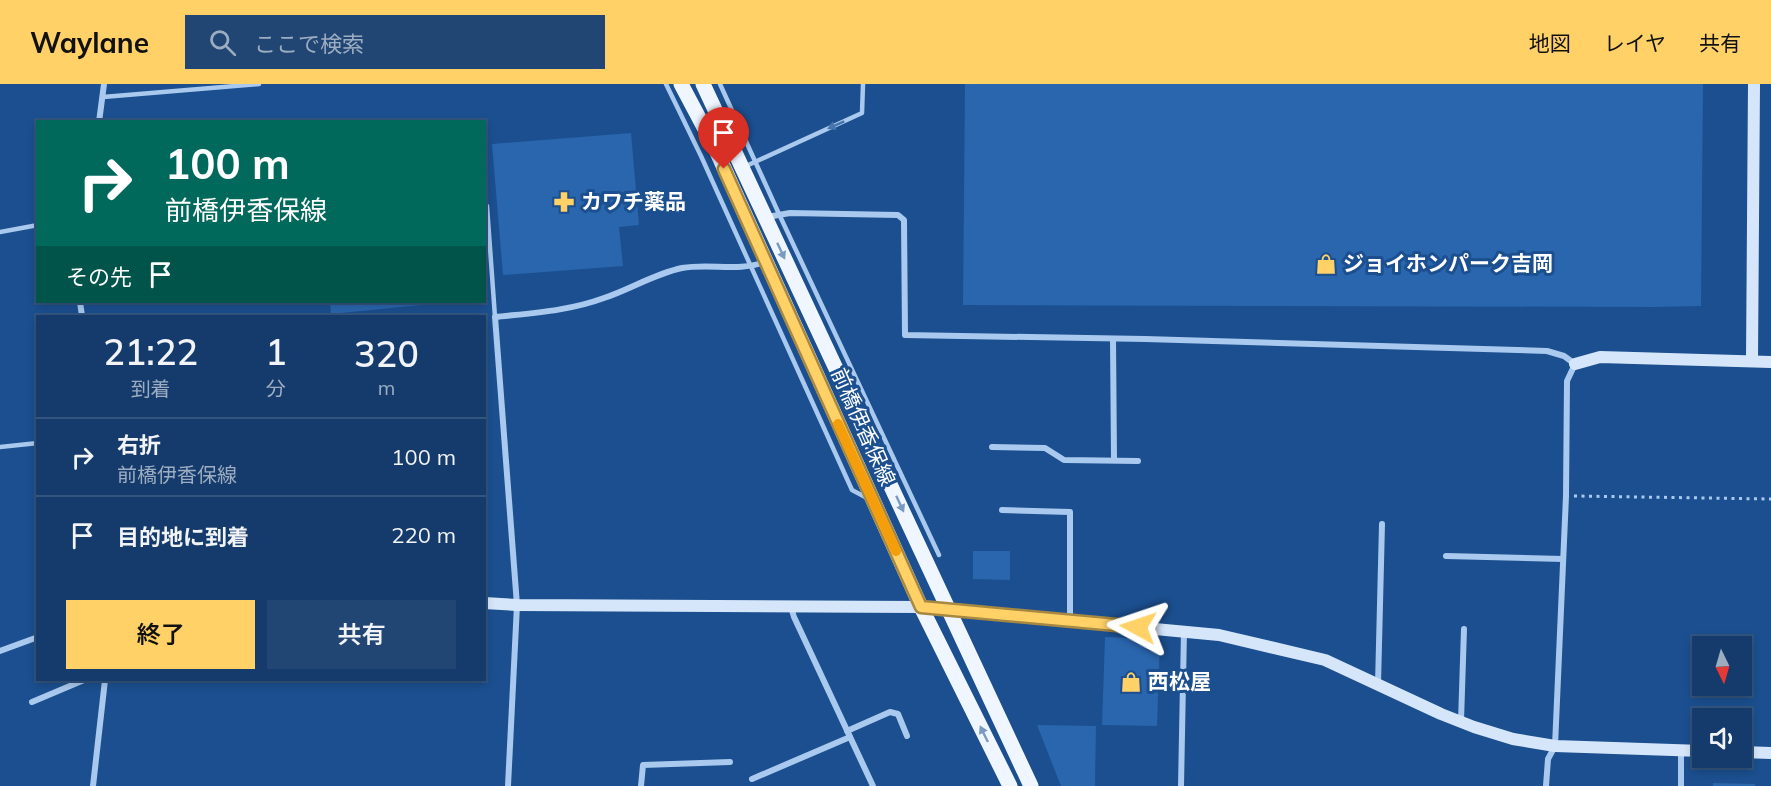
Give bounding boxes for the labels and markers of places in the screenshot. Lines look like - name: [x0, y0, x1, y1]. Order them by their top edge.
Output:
- pin: [698, 107, 749, 169]
- place label: カワチ薬品: [581, 188, 686, 214]
- pharmacy icon: カワチ薬品: [552, 190, 576, 214]
- place label: ジョイホンパーク吉岡: [1343, 250, 1553, 276]
- shop icon: ジョイホンパーク吉岡: [1314, 252, 1338, 276]
- place label: 西松屋: [1148, 668, 1211, 694]
- shop icon: 西松屋: [1119, 670, 1143, 694]

